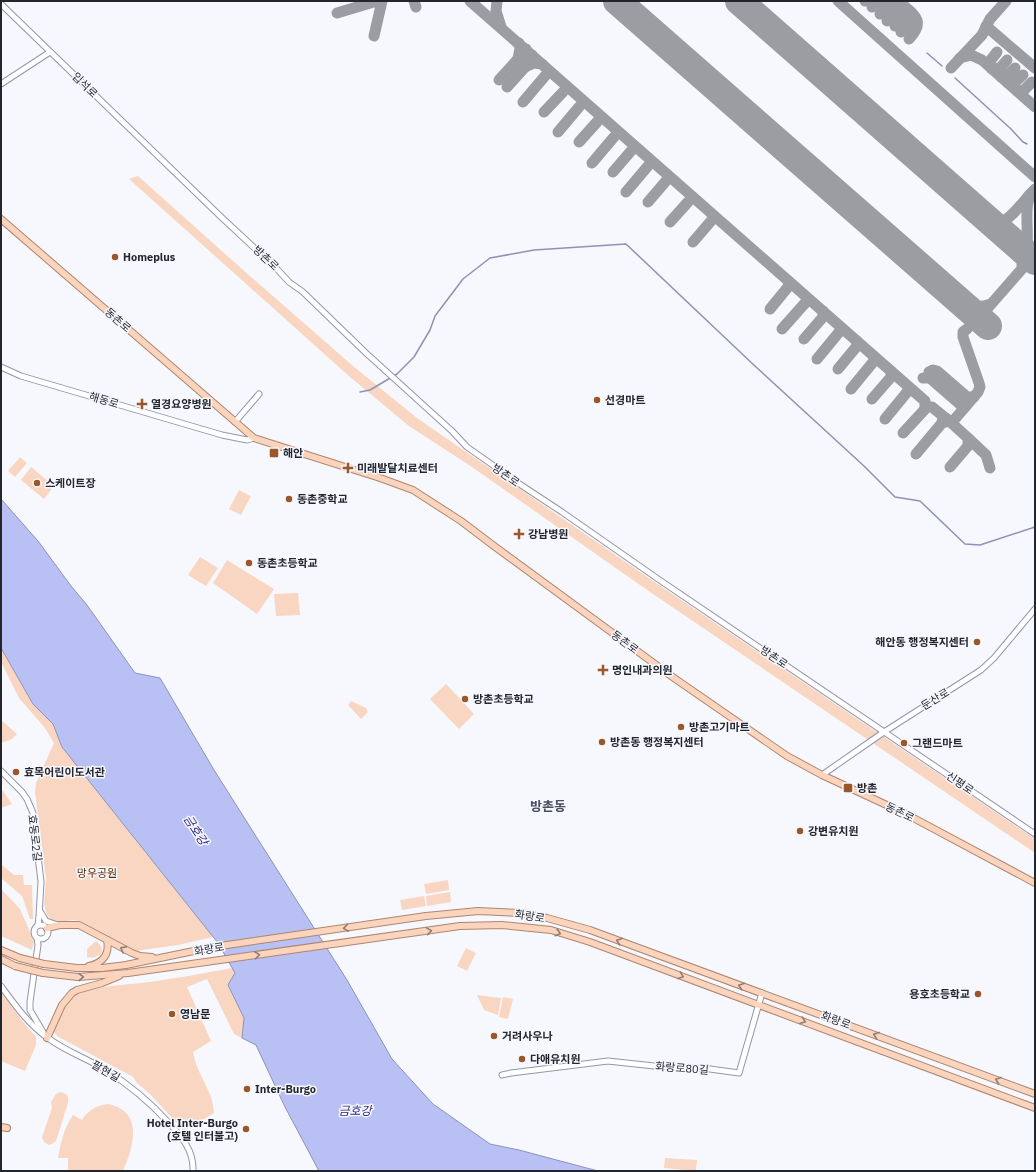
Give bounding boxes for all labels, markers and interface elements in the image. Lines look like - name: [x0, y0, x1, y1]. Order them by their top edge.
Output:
- street label: 입석로: [69, 69, 101, 101]
- street label: 방촌로: [250, 243, 282, 273]
- place label: Homeplus: [123, 250, 176, 264]
- marker: Homeplus: [110, 252, 120, 262]
- street label: 동촌로: [102, 305, 134, 335]
- street label: 해동로: [87, 389, 121, 411]
- place label: 선경마트: [605, 393, 645, 407]
- marker: 선경마트: [592, 395, 602, 405]
- place label: 열경요양병원: [151, 397, 212, 411]
- marker: 열경요양병원: [136, 398, 148, 410]
- place label: 해안: [283, 446, 303, 460]
- marker: 해안: [268, 447, 280, 459]
- place label: 미래발달치료센터: [357, 461, 438, 475]
- street label: 방촌로: [490, 461, 522, 489]
- marker: 미래발달치료센터: [342, 462, 354, 474]
- place label: 스케이트장: [45, 476, 96, 490]
- marker: 스케이트장: [32, 478, 42, 488]
- place label: 동촌중학교: [297, 492, 348, 506]
- marker: 동촌중학교: [284, 494, 294, 504]
- place label: 강남병원: [528, 527, 568, 541]
- marker: 강남병원: [513, 528, 525, 540]
- place label: 동촌초등학교: [257, 556, 318, 570]
- marker: 동촌초등학교: [244, 558, 254, 568]
- street label: 동촌로: [609, 627, 641, 657]
- place label: 해안동 행정복지센터: [875, 635, 969, 649]
- marker: 해안동 행정복지센터: [972, 637, 982, 647]
- street label: 방촌로: [757, 643, 791, 671]
- place label: 명인내과의원: [612, 663, 673, 677]
- marker: 명인내과의원: [597, 664, 609, 676]
- street label: 둔산로: [918, 685, 952, 713]
- place label: 방촌초등학교: [473, 692, 534, 706]
- marker: 방촌초등학교: [460, 694, 470, 704]
- place label: 방촌고기마트: [689, 720, 750, 734]
- marker: 방촌고기마트: [676, 722, 686, 732]
- place label: 방촌동 행정복지센터: [610, 735, 704, 749]
- place label: 그랜드마트: [912, 736, 963, 750]
- marker: 방촌동 행정복지센터: [597, 737, 607, 747]
- marker: 그랜드마트: [899, 738, 909, 748]
- place label: 효목어린이도서관: [24, 765, 105, 779]
- marker: 효목어린이도서관: [11, 767, 21, 777]
- street label: 신평로: [943, 769, 977, 797]
- place label: 방촌: [857, 781, 877, 795]
- marker: 방촌: [842, 782, 854, 794]
- district label: 방촌동: [530, 798, 566, 815]
- street label: 동촌로: [883, 799, 917, 825]
- water label: 금호강: [181, 812, 212, 850]
- street label: 효동로2길: [25, 814, 45, 862]
- place label: 강변유치원: [808, 824, 859, 838]
- marker: 강변유치원: [795, 826, 805, 836]
- park label: 망우공원: [77, 866, 117, 880]
- street label: 화랑로: [514, 907, 546, 925]
- one-way arrow: [343, 923, 349, 932]
- one-way arrow: [426, 927, 432, 936]
- one-way arrow: [555, 928, 562, 937]
- one-way arrow: [616, 937, 623, 945]
- street label: 화랑로: [193, 939, 225, 959]
- one-way arrow: [120, 946, 127, 953]
- one-way arrow: [254, 951, 260, 960]
- one-way arrow: [677, 971, 684, 979]
- one-way arrow: [78, 972, 84, 981]
- one-way arrow: [738, 982, 745, 990]
- place label: 용호초등학교: [909, 987, 970, 1001]
- marker: 용호초등학교: [973, 989, 983, 999]
- place label: 영남문: [180, 1007, 210, 1021]
- street label: 화랑로: [819, 1008, 853, 1032]
- marker: 영남문: [167, 1009, 177, 1019]
- one-way arrow: [799, 1017, 806, 1025]
- place label: 거려사우나: [502, 1029, 553, 1043]
- marker: 거려사우나: [489, 1031, 499, 1041]
- one-way arrow: [873, 1032, 880, 1040]
- place label: 다애유치원: [530, 1052, 581, 1066]
- marker: 다애유치원: [517, 1054, 527, 1064]
- street label: 팔현길: [89, 1057, 123, 1085]
- street label: 화랑로80길: [655, 1059, 709, 1077]
- one-way arrow: [995, 1077, 1002, 1085]
- place label: Inter-Burgo: [255, 1082, 316, 1096]
- marker: Inter-Burgo: [242, 1084, 252, 1094]
- water label: 금호강: [338, 1103, 374, 1118]
- place label: Hotel Inter-Burgo (호텔 인터불고): [147, 1116, 238, 1143]
- marker: Hotel Inter-Burgo (호텔 인터불고): [241, 1124, 251, 1134]

